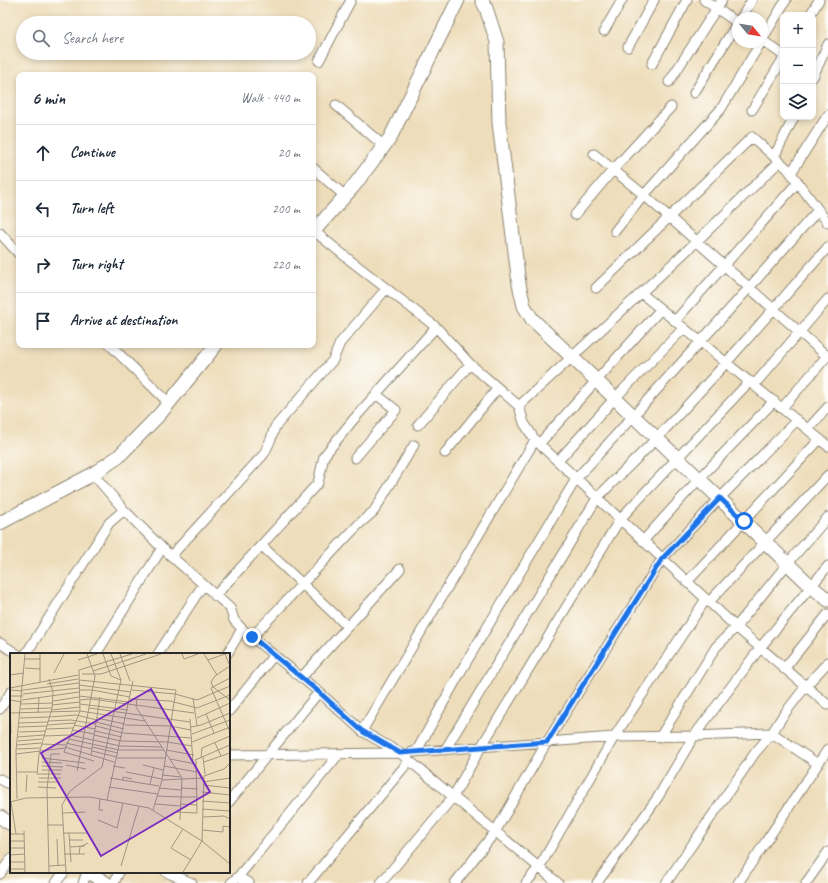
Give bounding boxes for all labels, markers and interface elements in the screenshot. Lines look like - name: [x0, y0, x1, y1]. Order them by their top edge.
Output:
- north arrow: [732, 12, 768, 48]
- map controls: [780, 12, 816, 120]
- button: +: [780, 12, 816, 48]
- search box: [16, 16, 316, 60]
- icon: search: [30, 27, 52, 49]
- text: Search here: [62, 29, 123, 48]
- button: −: [780, 48, 816, 84]
- button: layers: [780, 84, 816, 120]
- text: 6 min: [32, 88, 65, 109]
- text: Walk · 440 m: [241, 90, 300, 106]
- icon: ahead: [32, 142, 54, 164]
- text: Continue: [70, 143, 115, 162]
- text: 20 m: [278, 145, 300, 161]
- icon: left: [32, 198, 54, 220]
- text: Turn left: [70, 199, 113, 218]
- text: 200 m: [272, 201, 300, 217]
- icon: right: [32, 254, 54, 276]
- text: Turn right: [70, 255, 123, 274]
- text: 220 m: [272, 257, 300, 273]
- icon: arrive: [32, 310, 54, 332]
- text: Arrive at destination: [70, 311, 177, 330]
- route start: [735, 512, 753, 530]
- route end: [243, 628, 261, 646]
- inset map: [10, 653, 230, 873]

